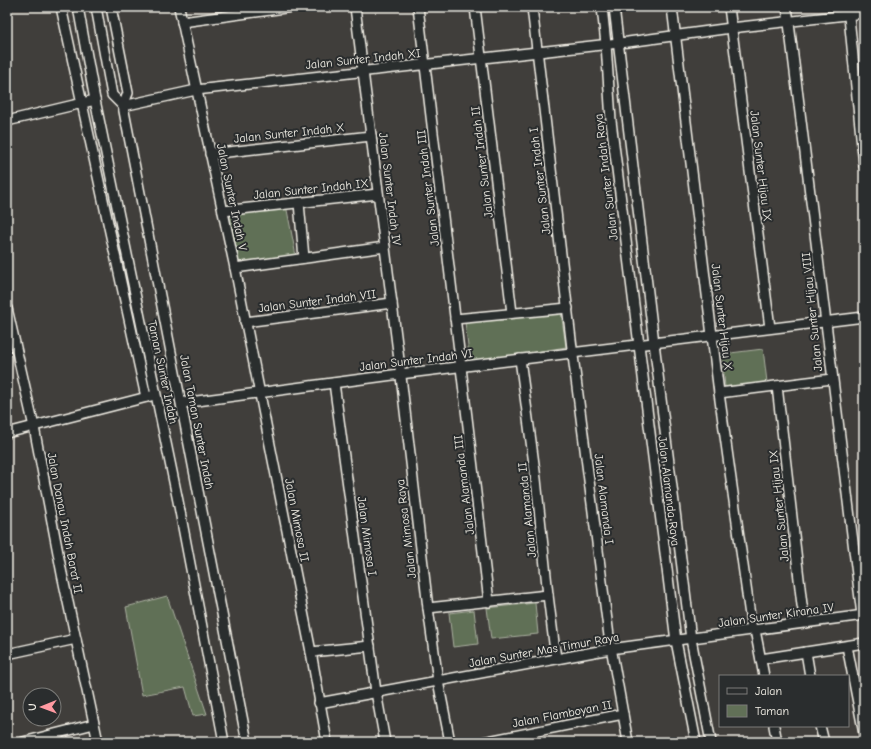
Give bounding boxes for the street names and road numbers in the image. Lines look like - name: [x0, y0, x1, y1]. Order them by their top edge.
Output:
- street label: Jalan Sunter Indah XI: [305, 46, 422, 72]
- street label: Jalan Sunter Indah II: [468, 105, 496, 219]
- street label: Jalan Sunter Hijau IX: [747, 110, 775, 222]
- street label: Jalan Sunter Indah Raya: [591, 113, 621, 241]
- street label: Jalan Sunter Indah X: [233, 120, 345, 146]
- street label: Jalan Sunter Indah I: [526, 127, 553, 235]
- street label: Jalan Sunter Indah III: [414, 129, 442, 247]
- street label: Jalan Sunter Indah IV: [376, 132, 404, 247]
- street label: Jalan Sunter Indah V: [214, 142, 250, 252]
- street label: Jalan Sunter Indah IX: [253, 176, 369, 202]
- street label: Jalan Sunter Hijau VIII: [799, 252, 825, 372]
- street label: Jalan Sunter Hijau X: [709, 263, 735, 371]
- street label: Jalan Sunter Indah VII: [257, 287, 377, 315]
- street label: Taman Sunter Indah: [145, 319, 181, 425]
- street label: Jalan Sunter Indah VI: [359, 346, 474, 374]
- street label: Jalan Taman Sunter Indah: [177, 354, 217, 490]
- street label: Jalan Alamanda III: [451, 434, 477, 536]
- street label: Jalan Alamanda Raya: [655, 435, 683, 547]
- street label: Jalan Sunter Hijau IX: [766, 450, 792, 562]
- street label: Jalan Danau Indah Barat II: [44, 451, 86, 595]
- street label: Jalan Alamanda I: [592, 453, 617, 545]
- street label: Jalan Alamanda II: [515, 461, 539, 558]
- street label: Jalan Mimosa II: [282, 477, 312, 563]
- street label: Jalan Mimosa Raya: [393, 479, 419, 579]
- street label: Jalan Mimosa I: [355, 495, 380, 577]
- street label: Jalan Sunter Kirana IV: [717, 600, 835, 630]
- street label: Jalan Sunter Mas Timur Raya: [468, 630, 620, 670]
- street label: Jalan Flamboyan II: [511, 697, 613, 731]

